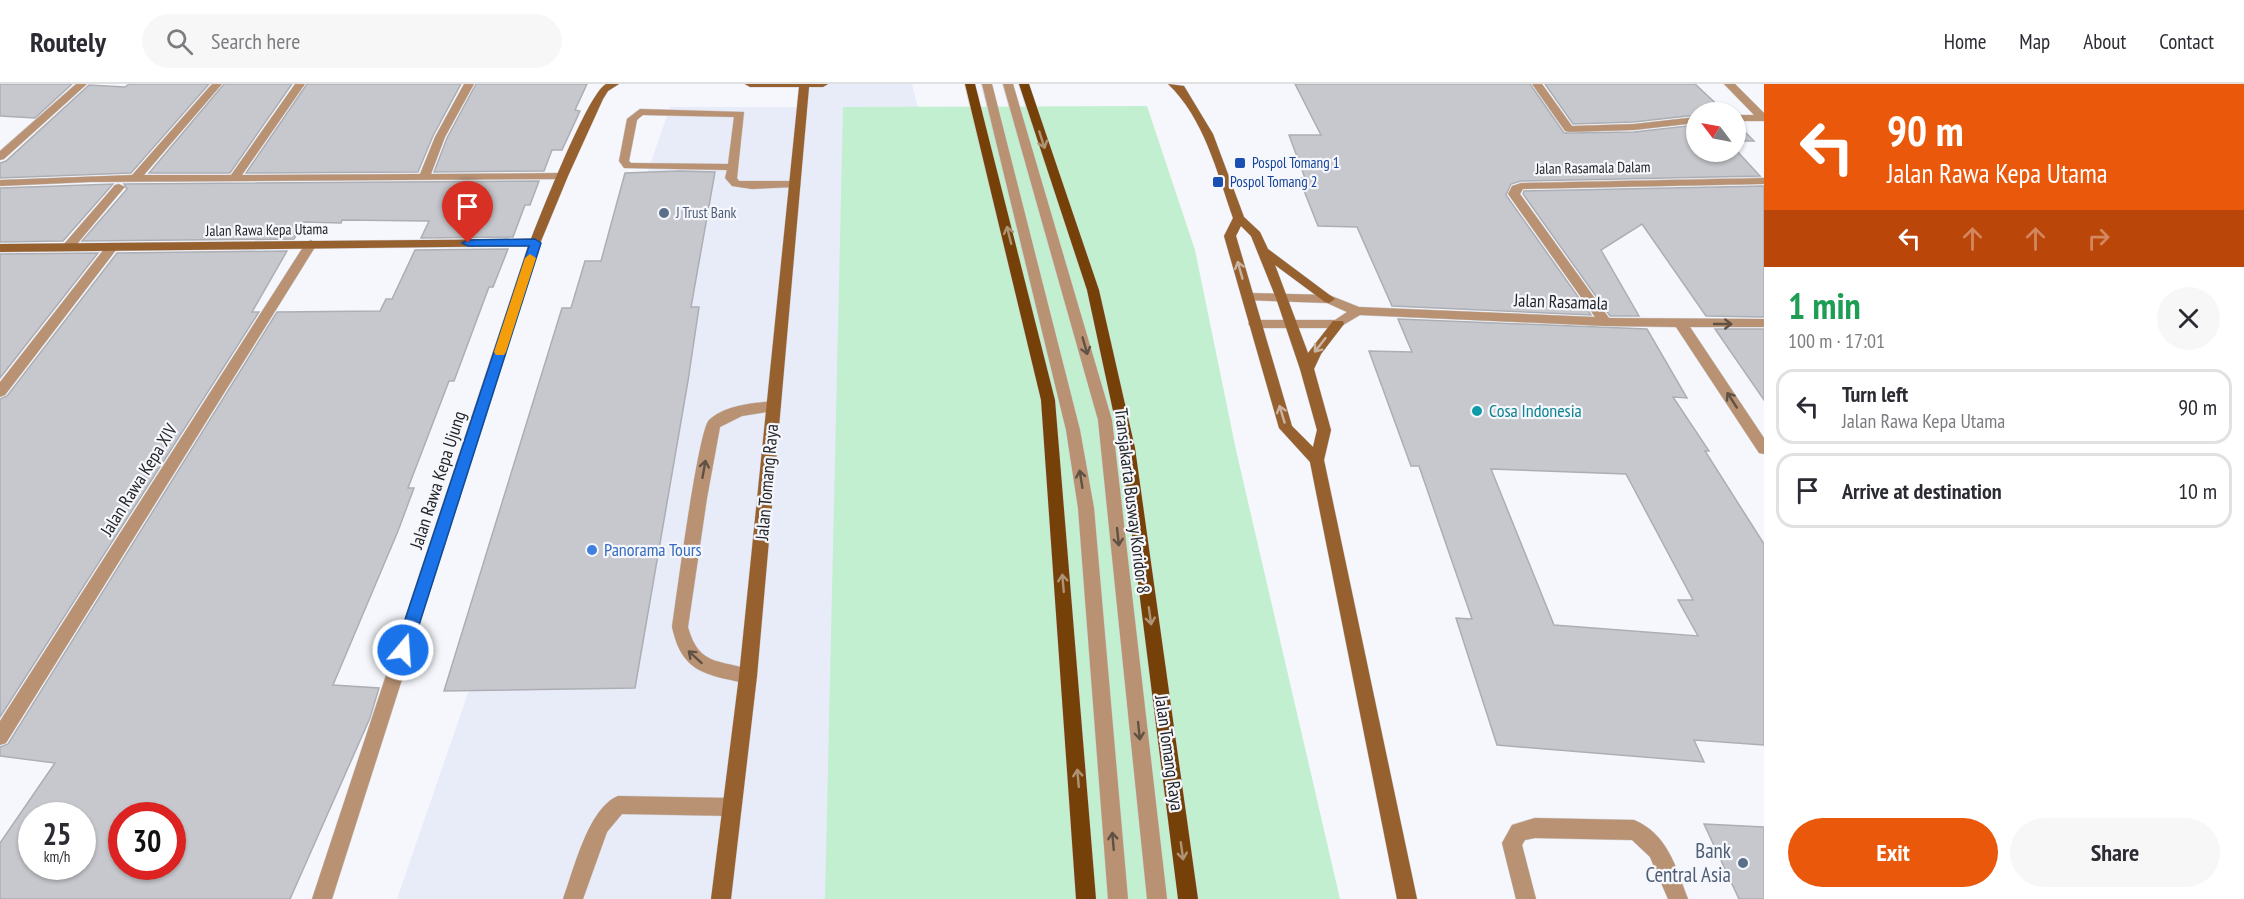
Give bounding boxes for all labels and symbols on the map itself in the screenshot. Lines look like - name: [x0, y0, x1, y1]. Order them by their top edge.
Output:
- north arrow: [1686, 102, 1746, 162]
- one-way arrow: [1038, 130, 1049, 148]
- place label: Pospol Tomang 1: [1252, 153, 1340, 172]
- marker: Pospol Tomang 1: [1233, 156, 1247, 170]
- street label: Jalan Rasamala Dalam: [1534, 157, 1651, 178]
- place label: Pospol Tomang 2: [1230, 172, 1318, 191]
- marker: Pospol Tomang 2: [1211, 175, 1225, 189]
- pin: [442, 181, 493, 243]
- place label: J Trust Bank: [675, 203, 736, 222]
- marker: J Trust Bank: [657, 206, 671, 220]
- street label: Jalan Rawa Kepa Utama: [205, 219, 328, 240]
- one-way arrow: [1002, 226, 1014, 245]
- one-way arrow: [1234, 261, 1245, 280]
- street label: Jalan Rasamala: [1513, 288, 1608, 315]
- one-way arrow: [1712, 318, 1732, 330]
- one-way arrow: [1079, 336, 1091, 355]
- one-way arrow: [1314, 337, 1327, 353]
- one-way arrow: [1726, 393, 1738, 409]
- place label: Cosa Indonesia: [1489, 399, 1582, 422]
- marker: Cosa Indonesia: [1470, 404, 1484, 418]
- one-way arrow: [1276, 405, 1287, 424]
- street label: Transjakarta Busway Koridor 8: [1110, 407, 1155, 595]
- street label: Jalan Rawa Kepa Ujung: [404, 408, 471, 553]
- street label: Jalan Rawa Kepa XIV: [94, 419, 183, 541]
- street label: Jalan Tomang Raya: [750, 423, 783, 542]
- one-way arrow: [698, 459, 709, 479]
- one-way arrow: [1076, 470, 1087, 490]
- one-way arrow: [1113, 527, 1124, 547]
- place label: Panorama Tours: [604, 538, 702, 561]
- marker: Panorama Tours: [585, 543, 599, 557]
- one-way arrow: [1057, 574, 1068, 594]
- one-way arrow: [1145, 606, 1156, 626]
- position arrow: [371, 618, 435, 682]
- one-way arrow: [687, 650, 702, 664]
- street label: Jalan Tomang Raya: [1150, 693, 1189, 812]
- one-way arrow: [1134, 721, 1145, 741]
- one-way arrow: [1072, 768, 1083, 788]
- speed limit sign: 30: [108, 802, 186, 880]
- one-way arrow: [1107, 831, 1118, 851]
- place label: Bank Central Asia: [1645, 837, 1731, 888]
- one-way arrow: [1176, 841, 1187, 861]
- marker: Bank Central Asia: [1736, 856, 1750, 870]

